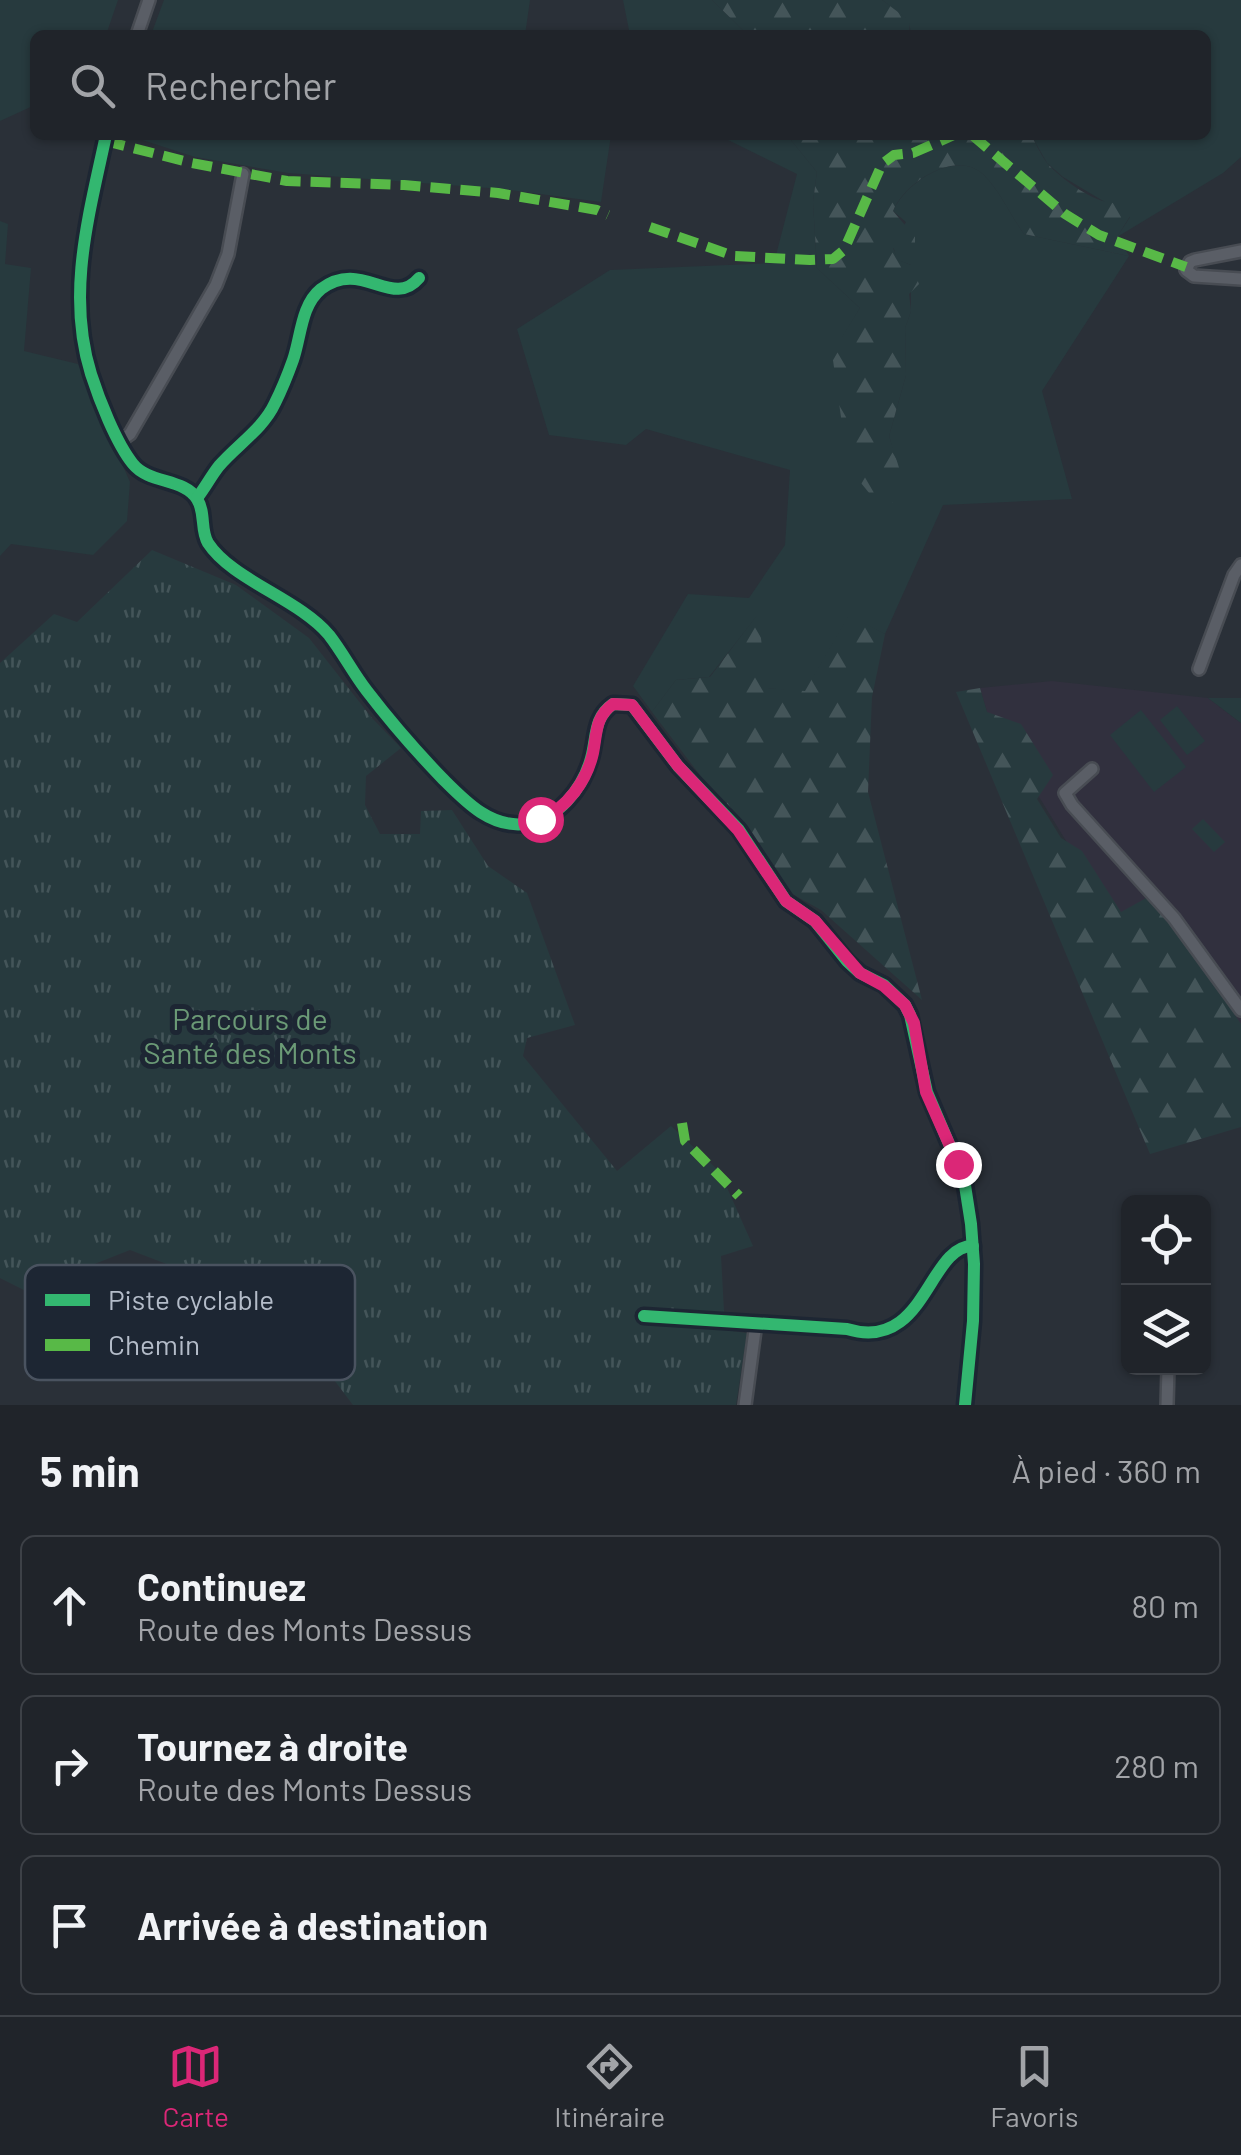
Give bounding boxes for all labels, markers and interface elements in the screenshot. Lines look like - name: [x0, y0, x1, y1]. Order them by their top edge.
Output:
- search box: [30, 30, 1211, 140]
- icon: search: [65, 58, 120, 113]
- text: Rechercher: [145, 62, 336, 108]
- route start: [518, 797, 564, 843]
- park label: Parcours de Santé des Monts: [143, 1000, 357, 1070]
- route end: [936, 1142, 982, 1188]
- map controls: [1121, 1195, 1211, 1375]
- button: locate: [1121, 1195, 1211, 1285]
- legend: [25, 1265, 355, 1380]
- text: Piste cyclable: [108, 1282, 274, 1316]
- button: layers: [1121, 1285, 1211, 1375]
- text: Chemin: [108, 1327, 200, 1361]
- text: 5 min: [40, 1445, 140, 1495]
- text: À pied · 360 m: [1011, 1451, 1201, 1489]
- text: Continuez: [137, 1563, 306, 1609]
- icon: ahead: [42, 1578, 97, 1633]
- text: 80 m: [1131, 1586, 1199, 1624]
- text: Route des Monts Dessus: [137, 1609, 472, 1647]
- text: Tournez à droite: [137, 1723, 408, 1769]
- icon: right: [42, 1738, 97, 1793]
- text: 280 m: [1114, 1746, 1199, 1784]
- text: Route des Monts Dessus: [137, 1769, 472, 1807]
- icon: arrive: [42, 1898, 97, 1953]
- text: Arrivée à destination: [137, 1902, 488, 1948]
- tab: Carte: [163, 2039, 229, 2133]
- tab: Itinéraire: [554, 2039, 665, 2133]
- tab: Favoris: [990, 2039, 1078, 2133]

